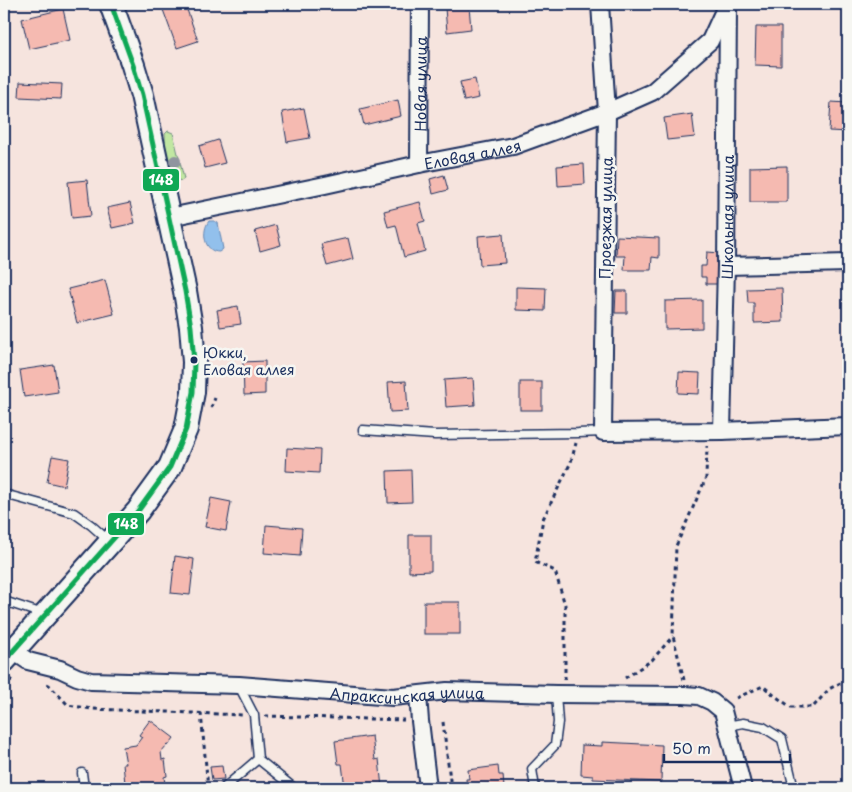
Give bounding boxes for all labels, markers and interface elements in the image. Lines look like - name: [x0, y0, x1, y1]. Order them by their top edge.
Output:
- street label: Новая улица: [408, 36, 431, 132]
- street label: Еловая аллея: [422, 133, 524, 174]
- street label: Школьная улица: [714, 154, 738, 280]
- street label: Проезжая улица: [592, 156, 618, 279]
- line badge: 148: [142, 168, 180, 192]
- text: 148: [148, 169, 174, 190]
- place label: Юкки, Еловая аллея: [203, 342, 294, 380]
- marker: Юкки, Еловая аллея: [189, 355, 199, 365]
- line badge: 148: [107, 512, 145, 536]
- text: 148: [113, 513, 139, 534]
- street label: Апраксинская улица: [329, 679, 485, 708]
- scale bar: [664, 732, 791, 764]
- text: 50 m: [672, 736, 711, 759]

